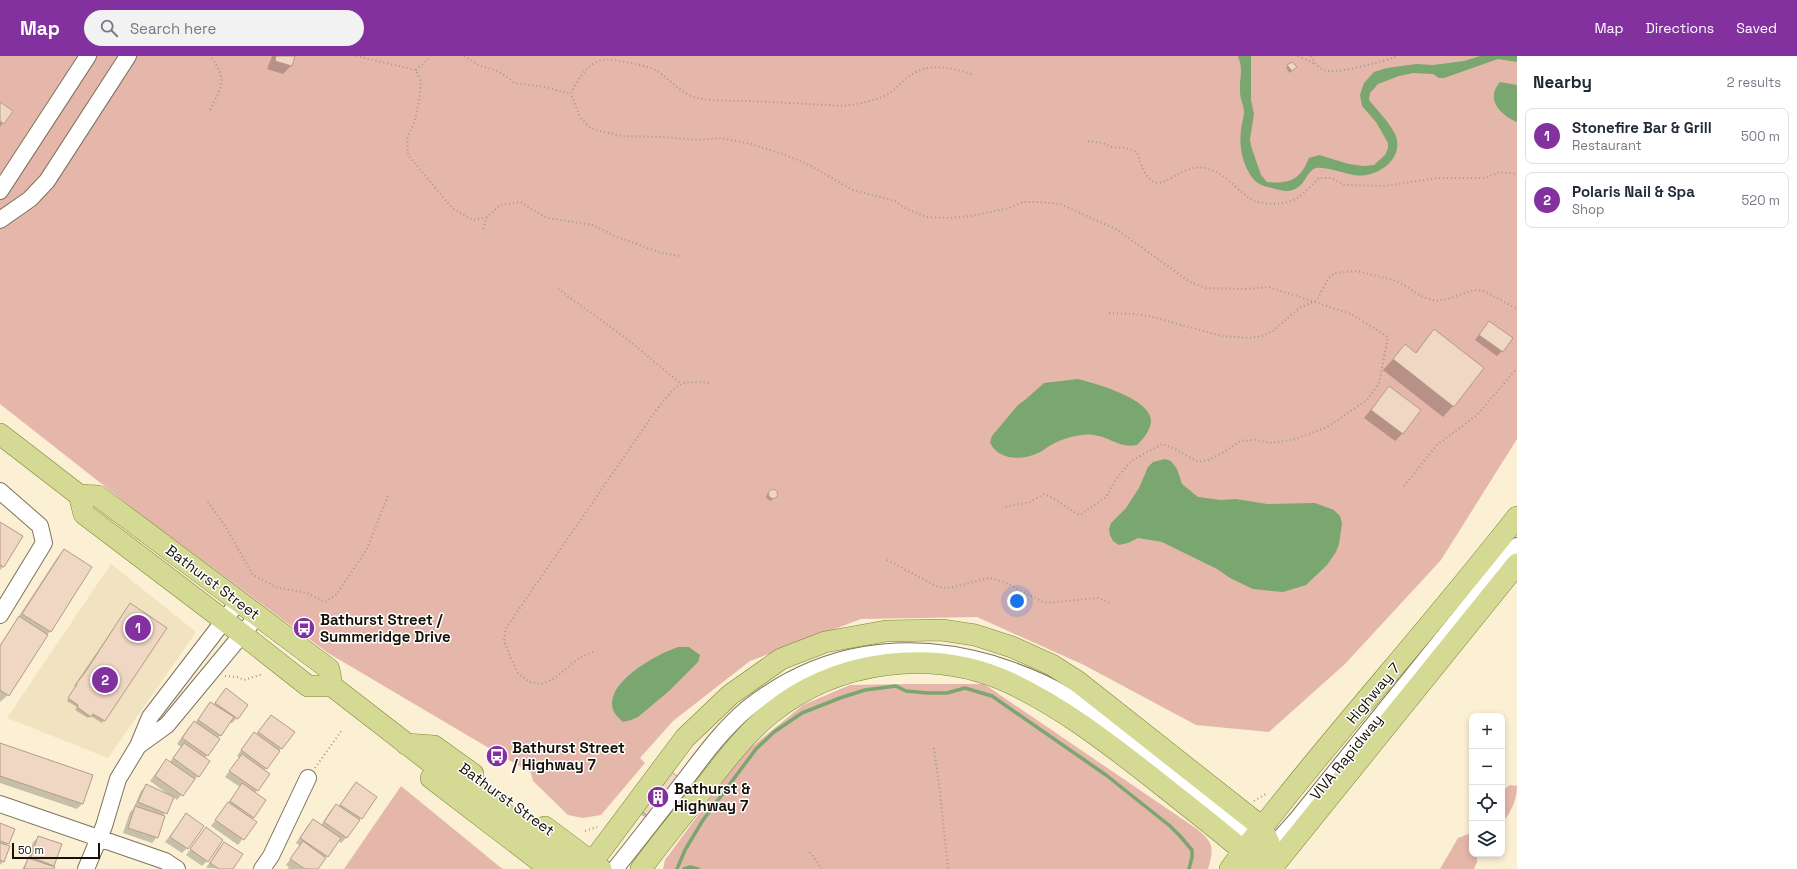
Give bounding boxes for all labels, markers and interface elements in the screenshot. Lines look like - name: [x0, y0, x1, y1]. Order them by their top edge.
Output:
- search box: [84, 10, 364, 46]
- text: Map: [20, 16, 60, 41]
- icon: search: [98, 17, 120, 39]
- text: Search here: [130, 19, 216, 38]
- text: Map: [1594, 19, 1624, 37]
- text: Directions: [1646, 19, 1714, 37]
- text: Saved: [1736, 19, 1777, 37]
- text: Nearby: [1533, 71, 1592, 93]
- text: 2 results: [1727, 74, 1781, 91]
- text: Stonefire Bar & Grill: [1572, 118, 1712, 137]
- text: 1: [1544, 128, 1550, 145]
- text: 500 m: [1741, 128, 1780, 145]
- text: Restaurant: [1572, 137, 1642, 154]
- text: Polaris Nail & Spa: [1572, 182, 1695, 201]
- text: 2: [1543, 192, 1551, 209]
- text: 520 m: [1742, 192, 1780, 209]
- text: Shop: [1572, 201, 1604, 218]
- street label: Bathurst Street: [162, 540, 264, 624]
- your location: [1007, 591, 1027, 611]
- place label: Bathurst Street / Summeridge Drive: [320, 610, 451, 646]
- pin: 1: [125, 613, 151, 643]
- bus stop icon: Bathurst Street / Summeridge Drive: [291, 615, 317, 641]
- street label: Highway 7: [1342, 659, 1404, 727]
- pin: 2: [92, 665, 118, 695]
- street label: VIVA Rapidway: [1306, 710, 1386, 804]
- map controls: [1469, 713, 1505, 857]
- button: +: [1469, 713, 1505, 749]
- place label: Bathurst Street / Highway 7: [511, 738, 625, 774]
- bus stop icon: Bathurst Street / Highway 7: [484, 743, 510, 769]
- button: −: [1469, 749, 1505, 785]
- street label: Bathurst Street: [456, 758, 558, 840]
- place label: Bathurst & Highway 7: [674, 779, 750, 815]
- building icon: Bathurst & Highway 7: [645, 784, 671, 810]
- button: locate: [1469, 785, 1505, 821]
- button: layers: [1469, 821, 1505, 857]
- scale bar: [12, 841, 100, 860]
- text: 50 m: [18, 843, 44, 857]

